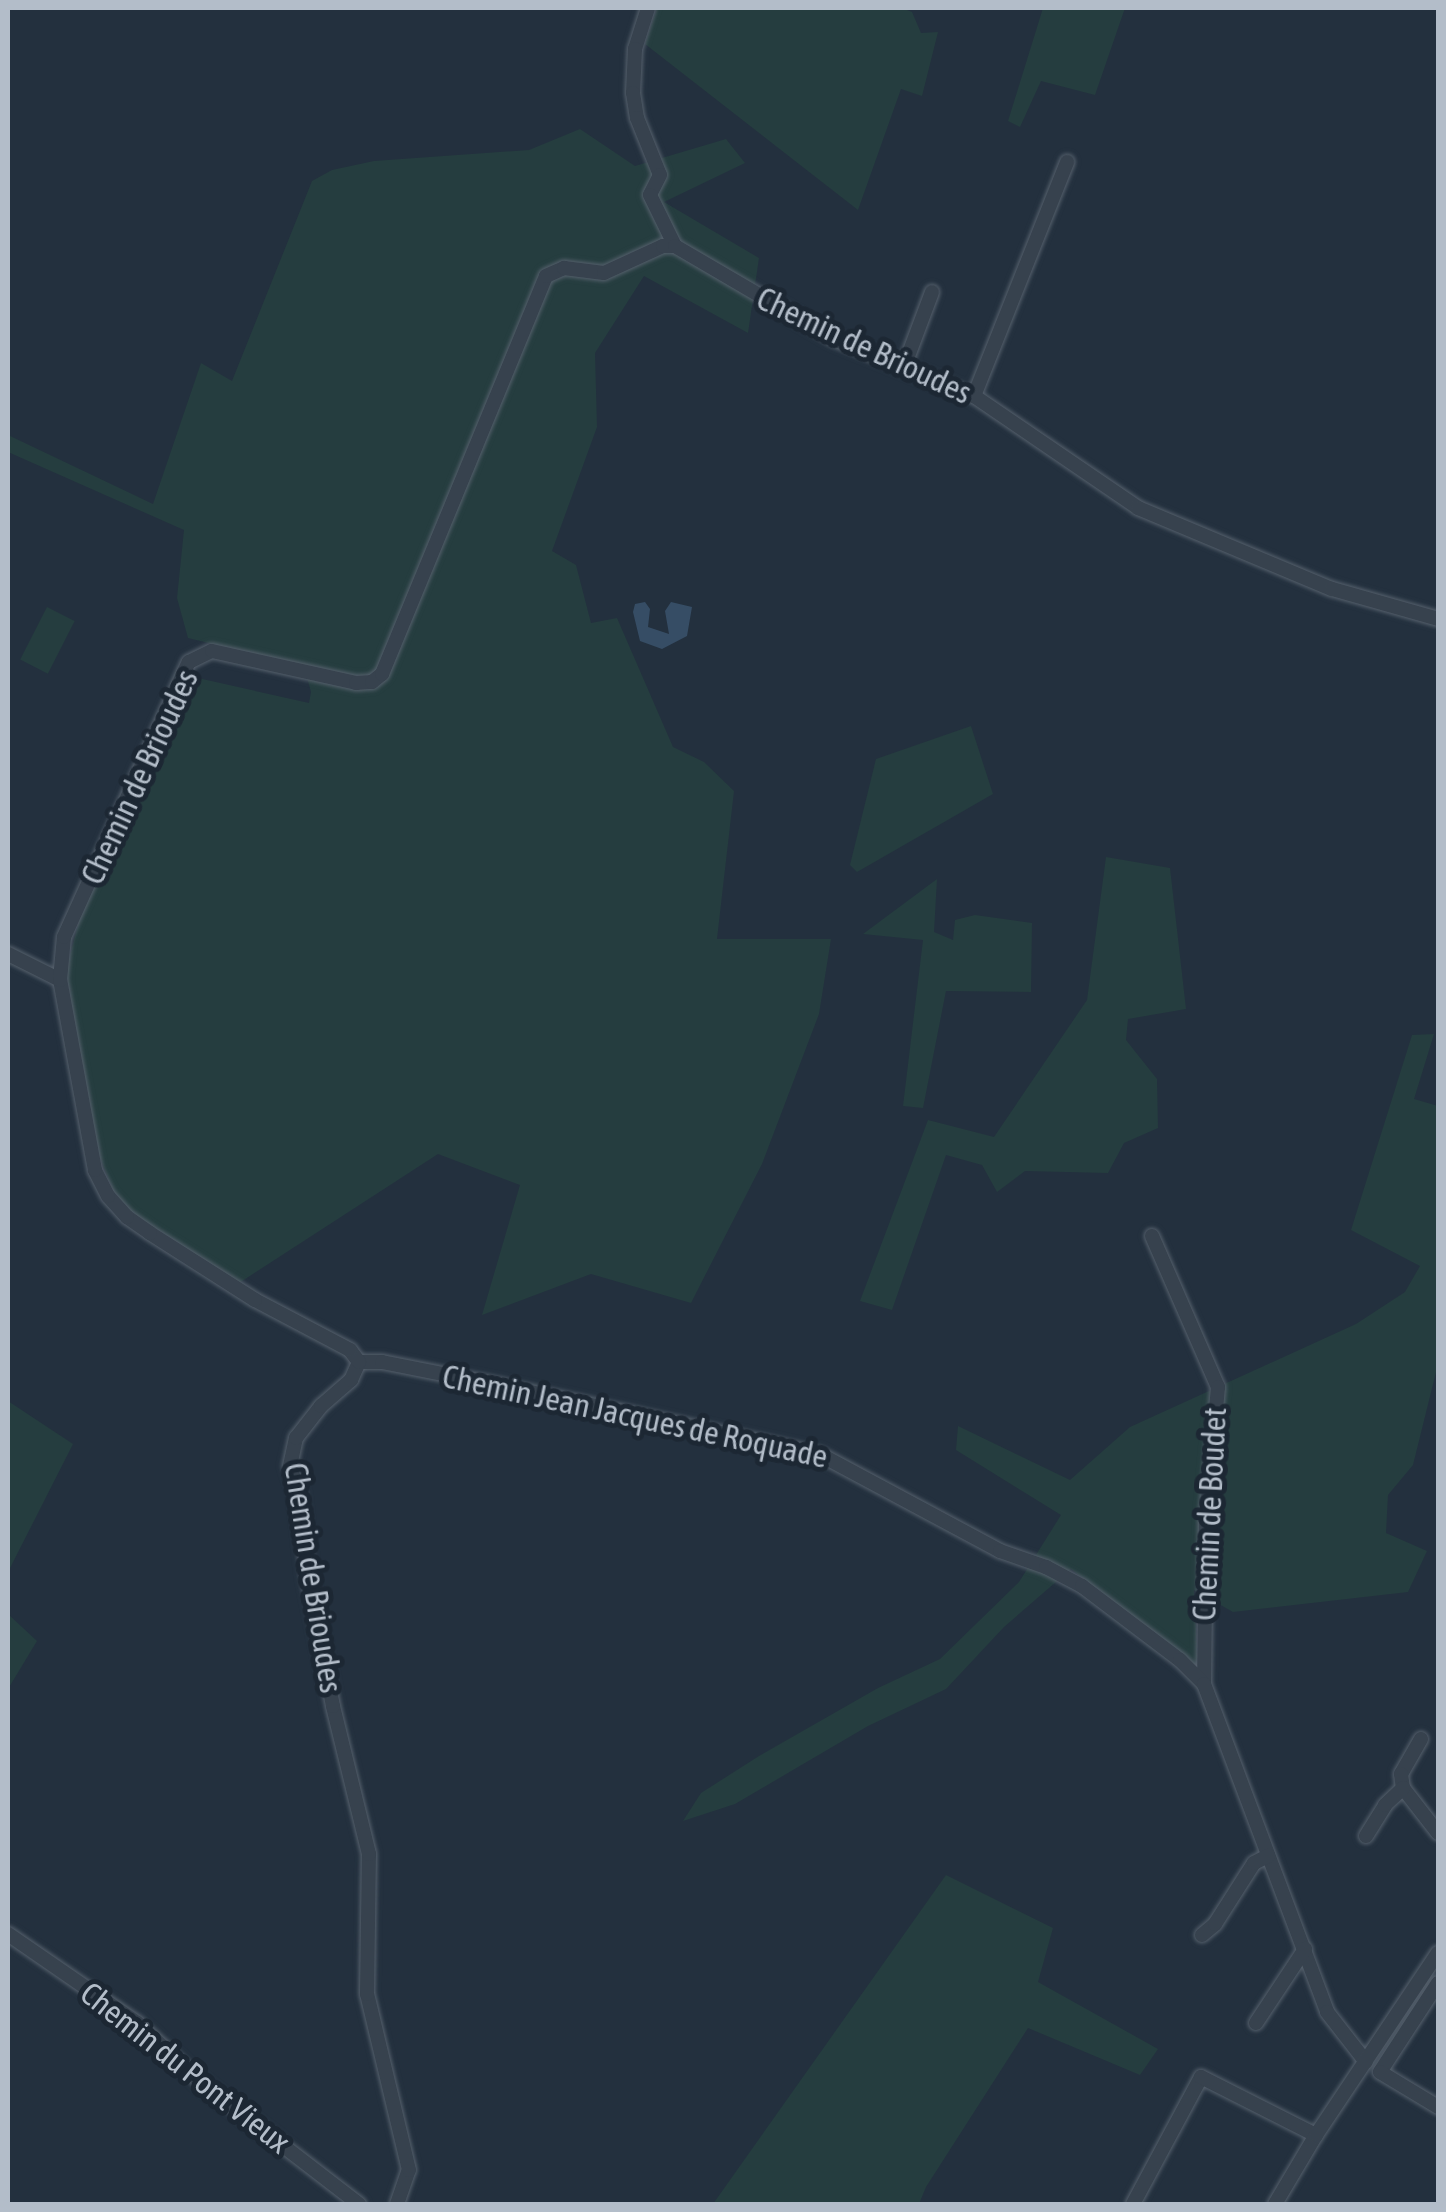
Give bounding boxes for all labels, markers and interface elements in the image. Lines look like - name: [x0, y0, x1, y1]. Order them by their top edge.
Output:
- street label: Chemin de Brioudes: [751, 280, 977, 412]
- street label: Chemin de Brioudes: [74, 664, 206, 890]
- street label: Chemin Jean Jacques de Roquade: [439, 1357, 831, 1477]
- street label: Chemin de Boudet: [1185, 1406, 1235, 1622]
- street label: Chemin de Brioudes: [276, 1460, 350, 1696]
- street label: Chemin du Pont Vieux: [73, 1974, 297, 2162]

